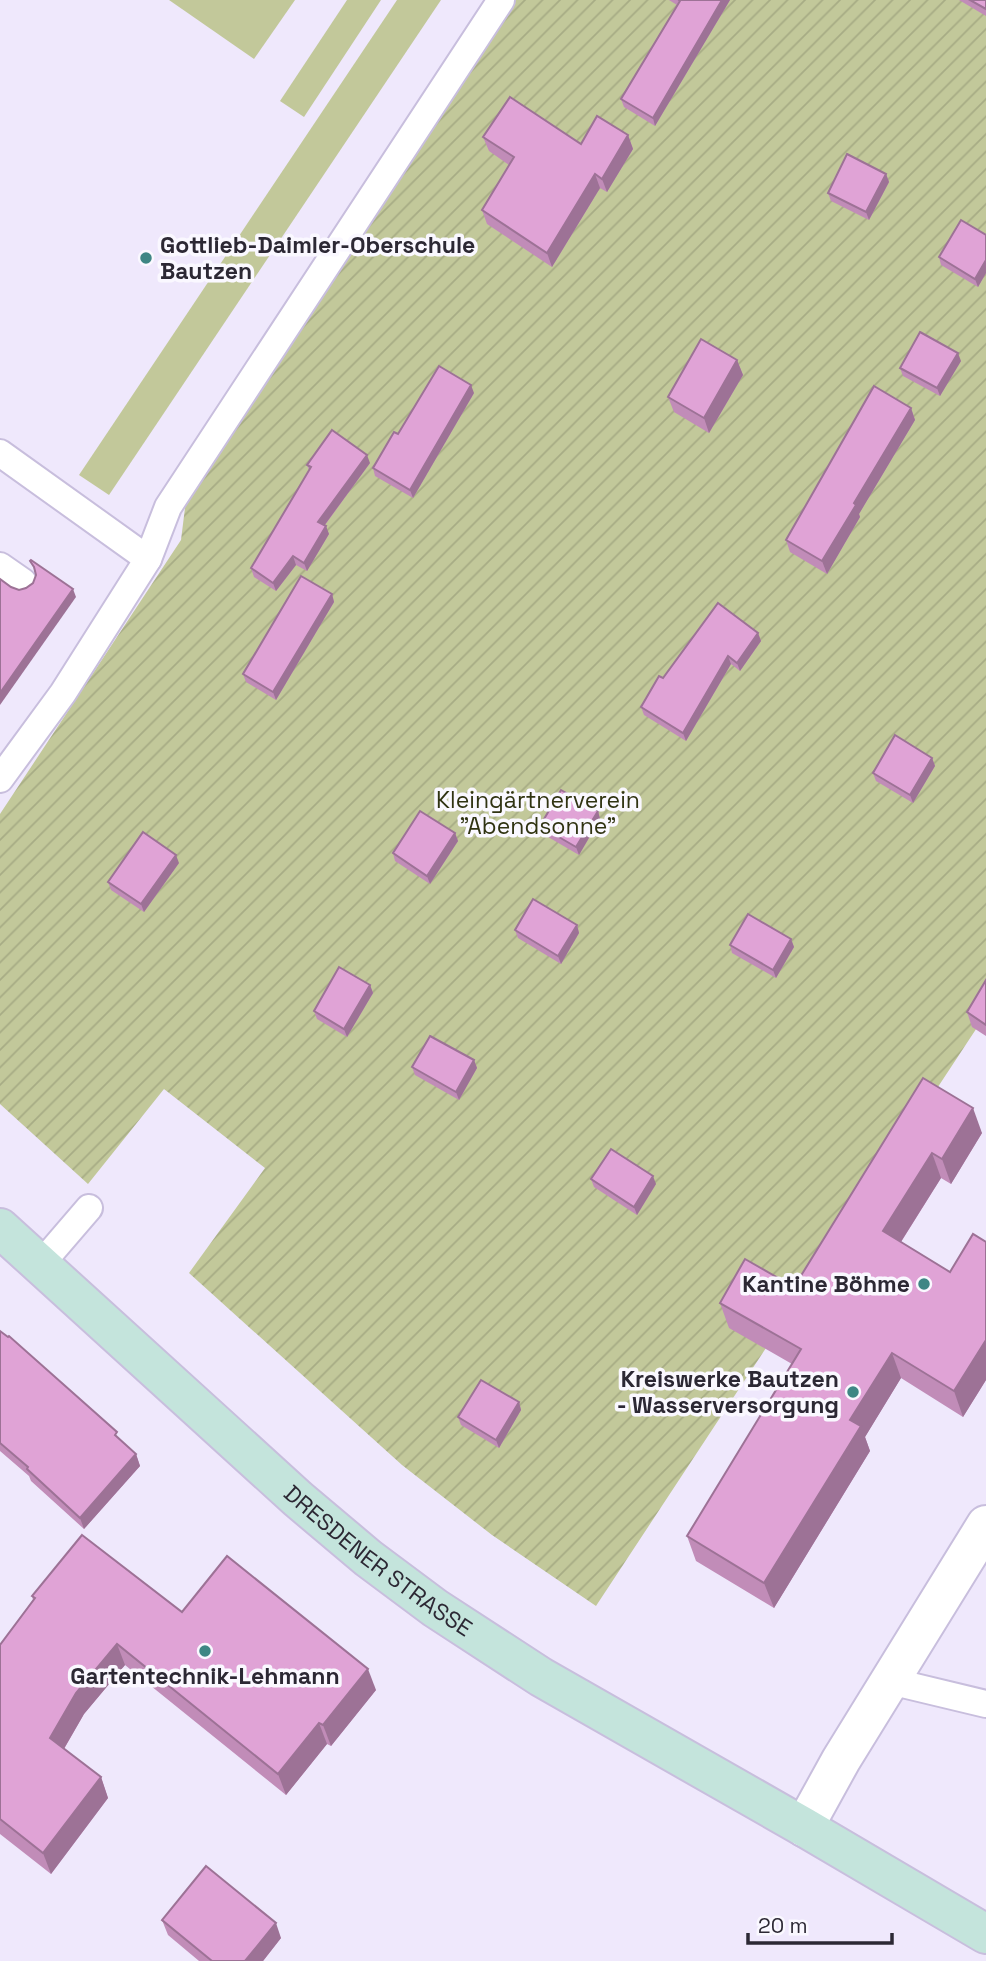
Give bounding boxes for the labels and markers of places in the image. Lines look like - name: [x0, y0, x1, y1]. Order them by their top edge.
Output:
- place label: Gottlieb-Daimler-Oberschule Bautzen: [160, 230, 475, 286]
- marker: Gottlieb-Daimler-Oberschule Bautzen: [138, 250, 154, 266]
- place label: Kantine Böhme: [742, 1269, 910, 1299]
- marker: Kantine Böhme: [916, 1276, 932, 1292]
- place label: Kreiswerke Bautzen - Wasserversorgung: [617, 1364, 839, 1420]
- marker: Kreiswerke Bautzen - Wasserversorgung: [845, 1384, 861, 1400]
- marker: Gartentechnik-Lehmann: [197, 1643, 213, 1659]
- place label: Gartentechnik-Lehmann: [70, 1661, 340, 1691]

